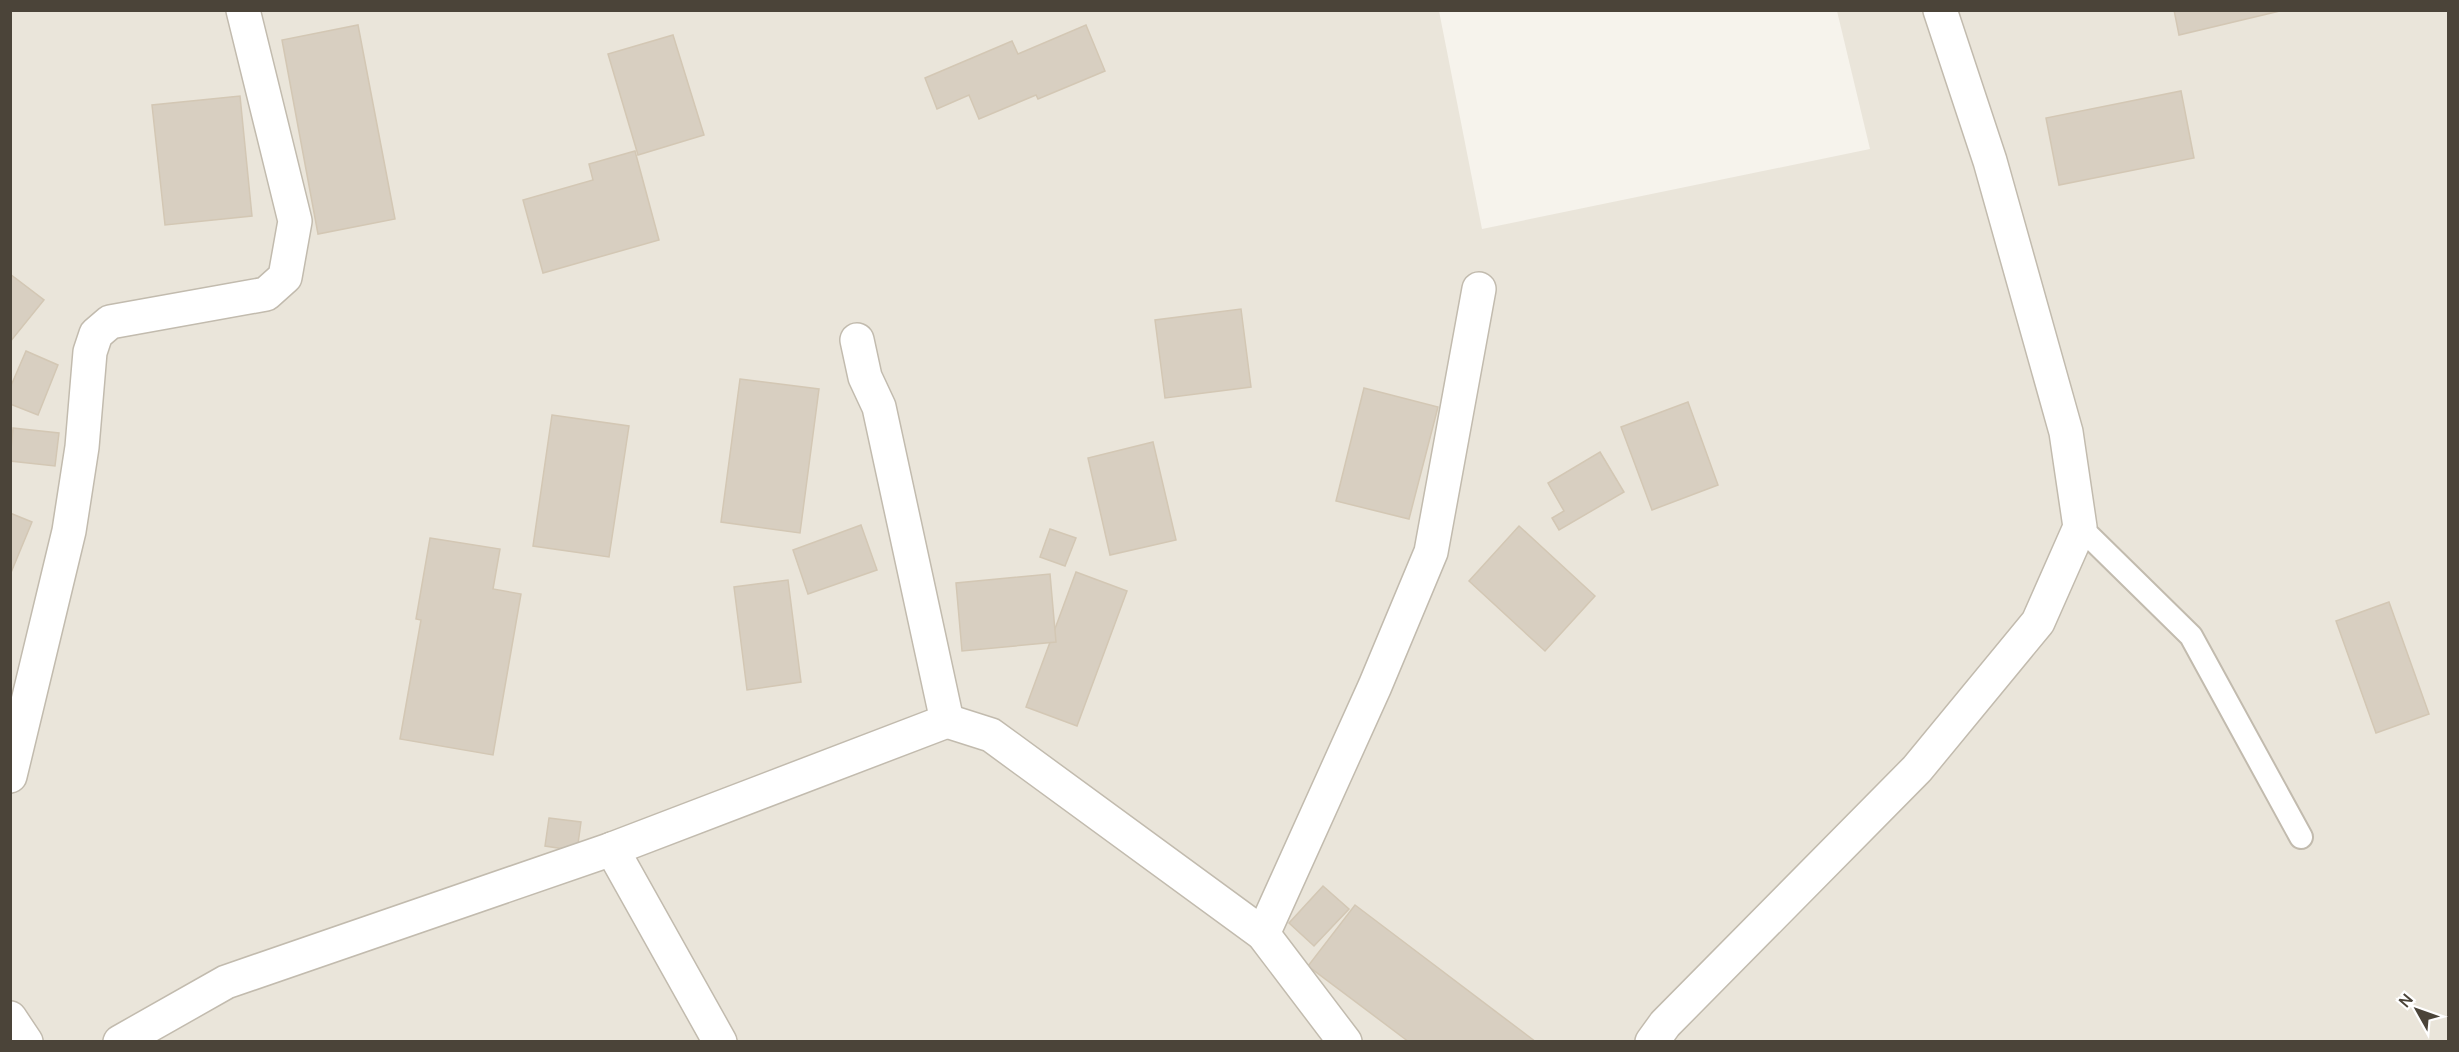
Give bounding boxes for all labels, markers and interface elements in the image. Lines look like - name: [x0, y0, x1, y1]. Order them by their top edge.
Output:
- north arrow: [2387, 980, 2447, 1040]
- text: N: [2393, 989, 2418, 1012]

